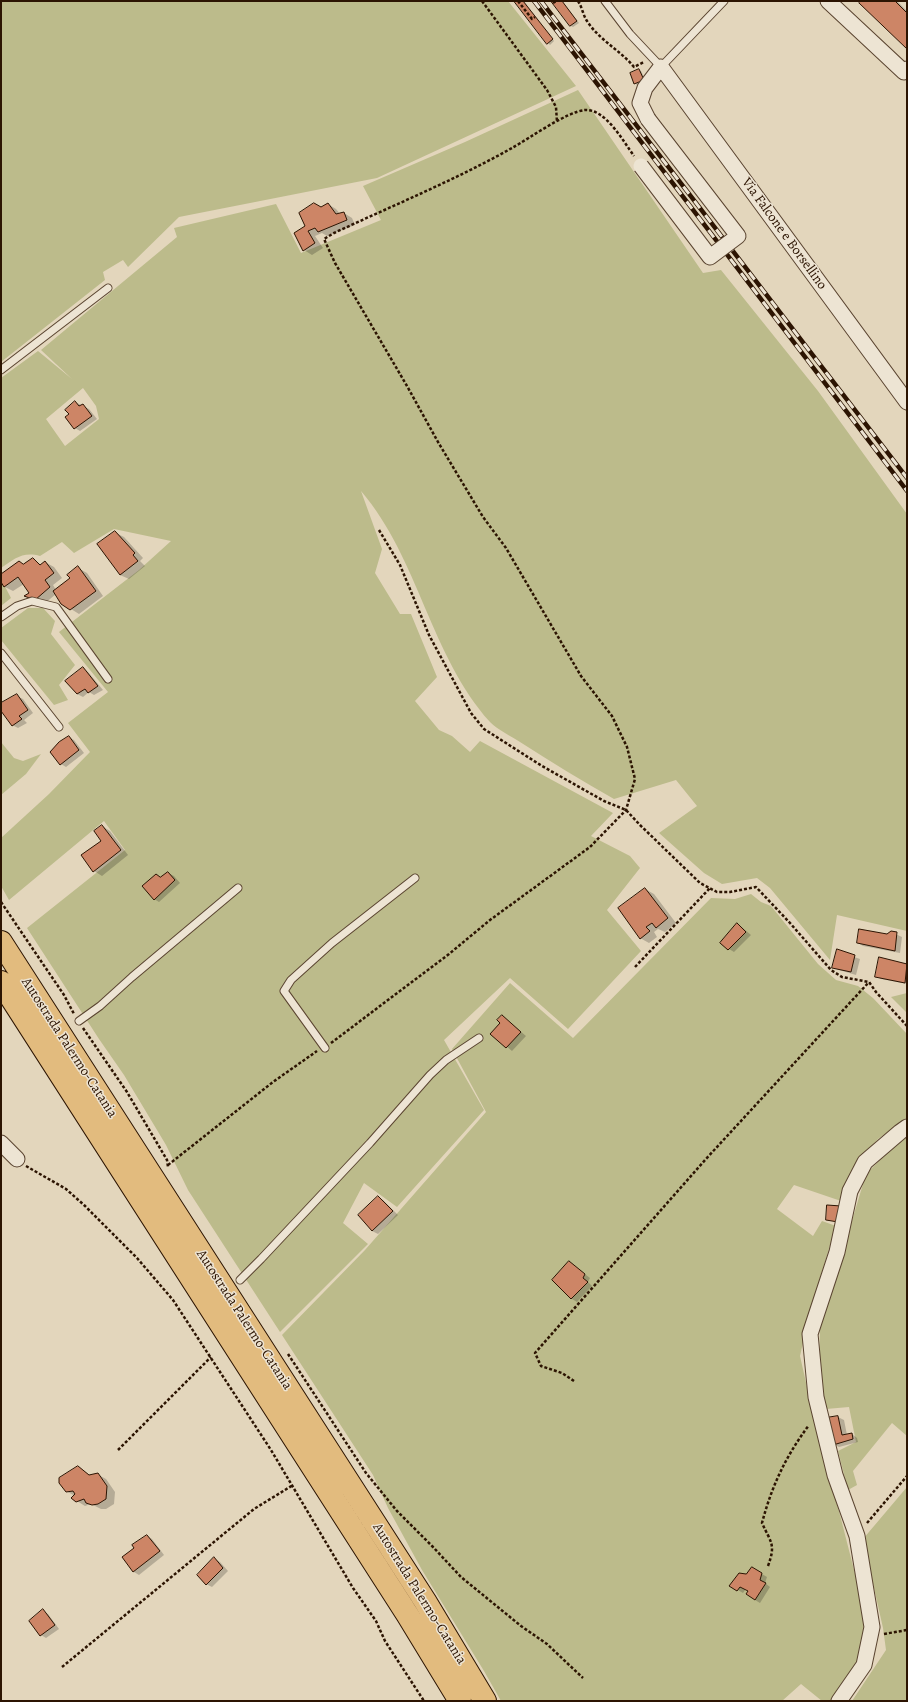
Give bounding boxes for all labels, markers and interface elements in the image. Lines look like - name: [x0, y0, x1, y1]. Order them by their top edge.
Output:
- street label: Via Falcone e Borsellino: [738, 175, 830, 293]
- street label: Autostrada Palermo-Catania: [17, 975, 121, 1121]
- street label: Autostrada Palermo-Catania: [192, 1247, 296, 1393]
- street label: Autostrada Palermo-Catania: [369, 1520, 469, 1668]

